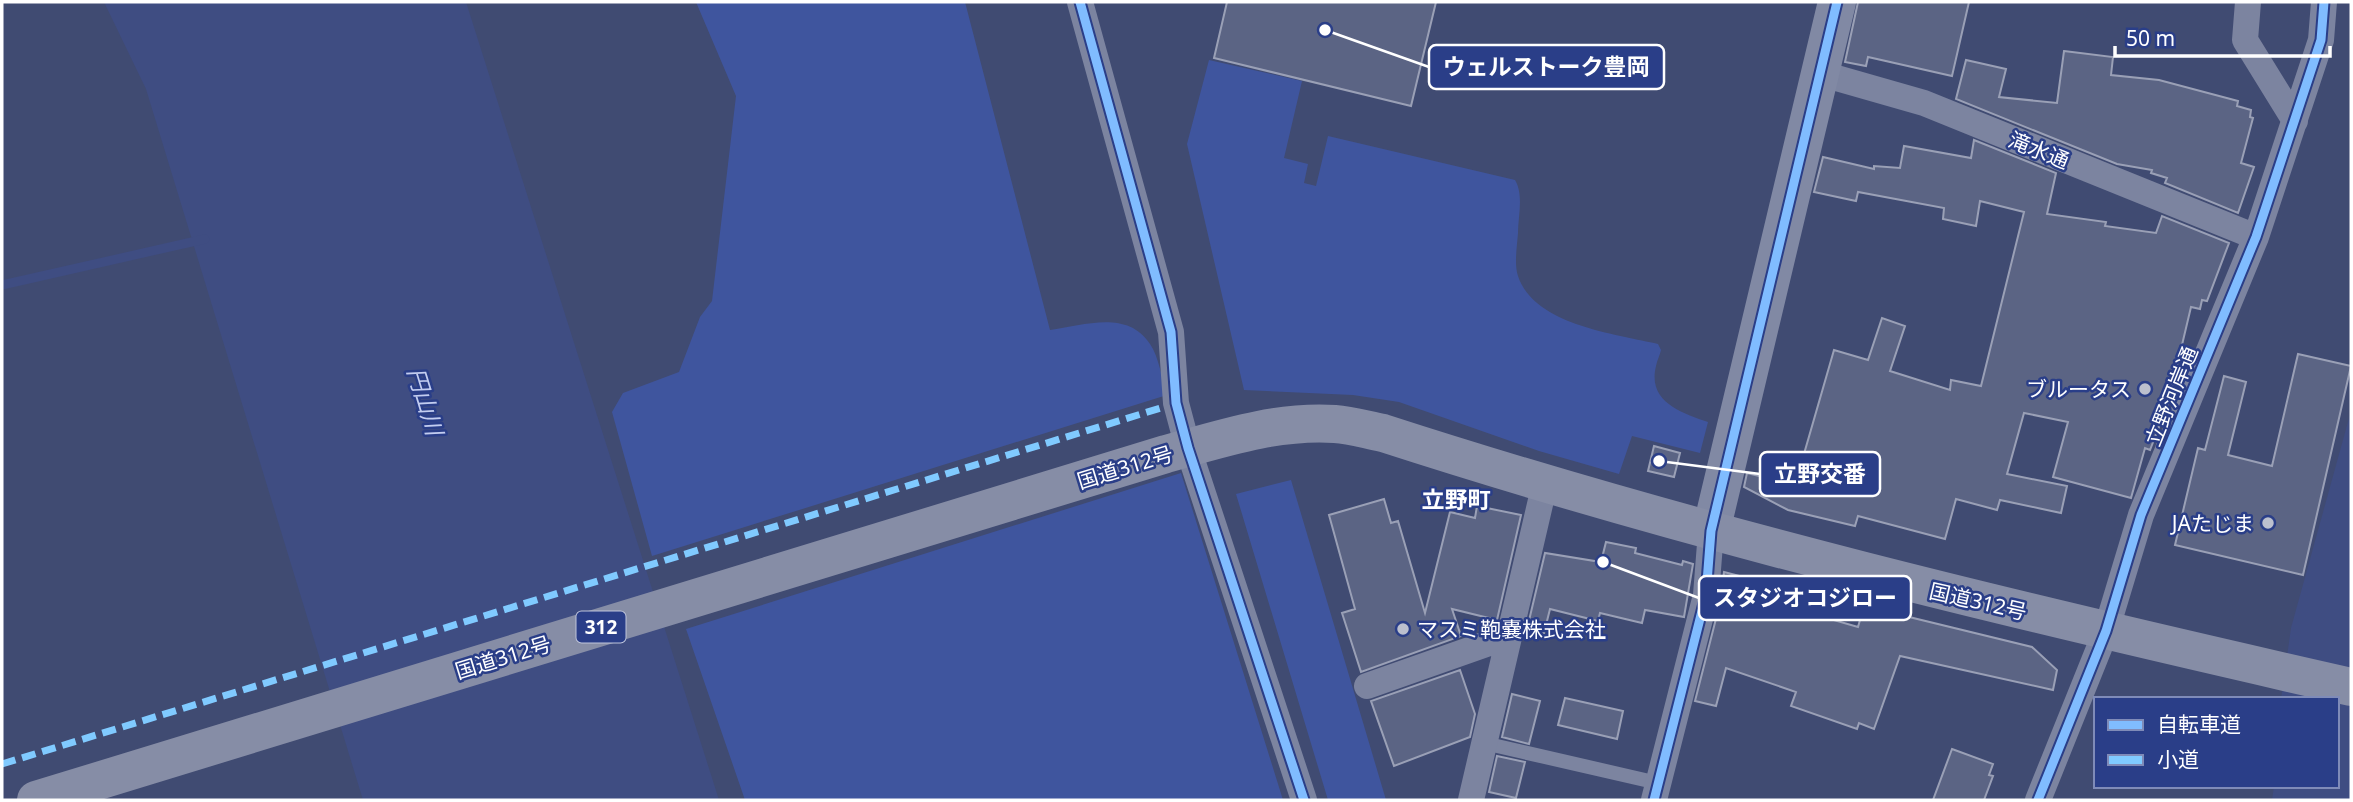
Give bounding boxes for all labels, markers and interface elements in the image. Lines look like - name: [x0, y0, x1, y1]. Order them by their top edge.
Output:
- scale bar: [2115, 14, 2330, 58]
- text: 50 m: [2126, 24, 2175, 52]
- callout: ウェルストーク豊岡: [1429, 45, 1664, 89]
- text: ウェルストーク豊岡: [1443, 50, 1650, 82]
- street label: 滝水通: [2005, 125, 2073, 175]
- street label: 立野河岸通: [2138, 342, 2204, 450]
- water label: 円山川: [401, 363, 452, 442]
- place label: ブルータス: [2026, 375, 2131, 403]
- marker: ブルータス: [2137, 381, 2153, 397]
- street label: 国道312号: [1074, 439, 1176, 495]
- callout: 立野交番: [1760, 452, 1880, 496]
- text: 立野交番: [1774, 457, 1866, 489]
- district label: 立野町: [1422, 483, 1491, 515]
- place label: JAたじま: [2170, 509, 2254, 537]
- marker: JAたじま: [2260, 515, 2276, 531]
- callout: スタジオコジロー: [1699, 576, 1911, 620]
- street label: 国道312号: [1927, 576, 2029, 626]
- text: スタジオコジロー: [1713, 581, 1897, 613]
- road number: 312: [576, 612, 626, 642]
- place label: マスミ鞄嚢株式会社: [1417, 615, 1606, 643]
- marker: マスミ鞄嚢株式会社: [1395, 621, 1411, 637]
- street label: 国道312号: [452, 629, 554, 685]
- legend: [2094, 697, 2339, 788]
- text: 自転車道: [2157, 710, 2241, 738]
- text: 小道: [2157, 745, 2199, 773]

